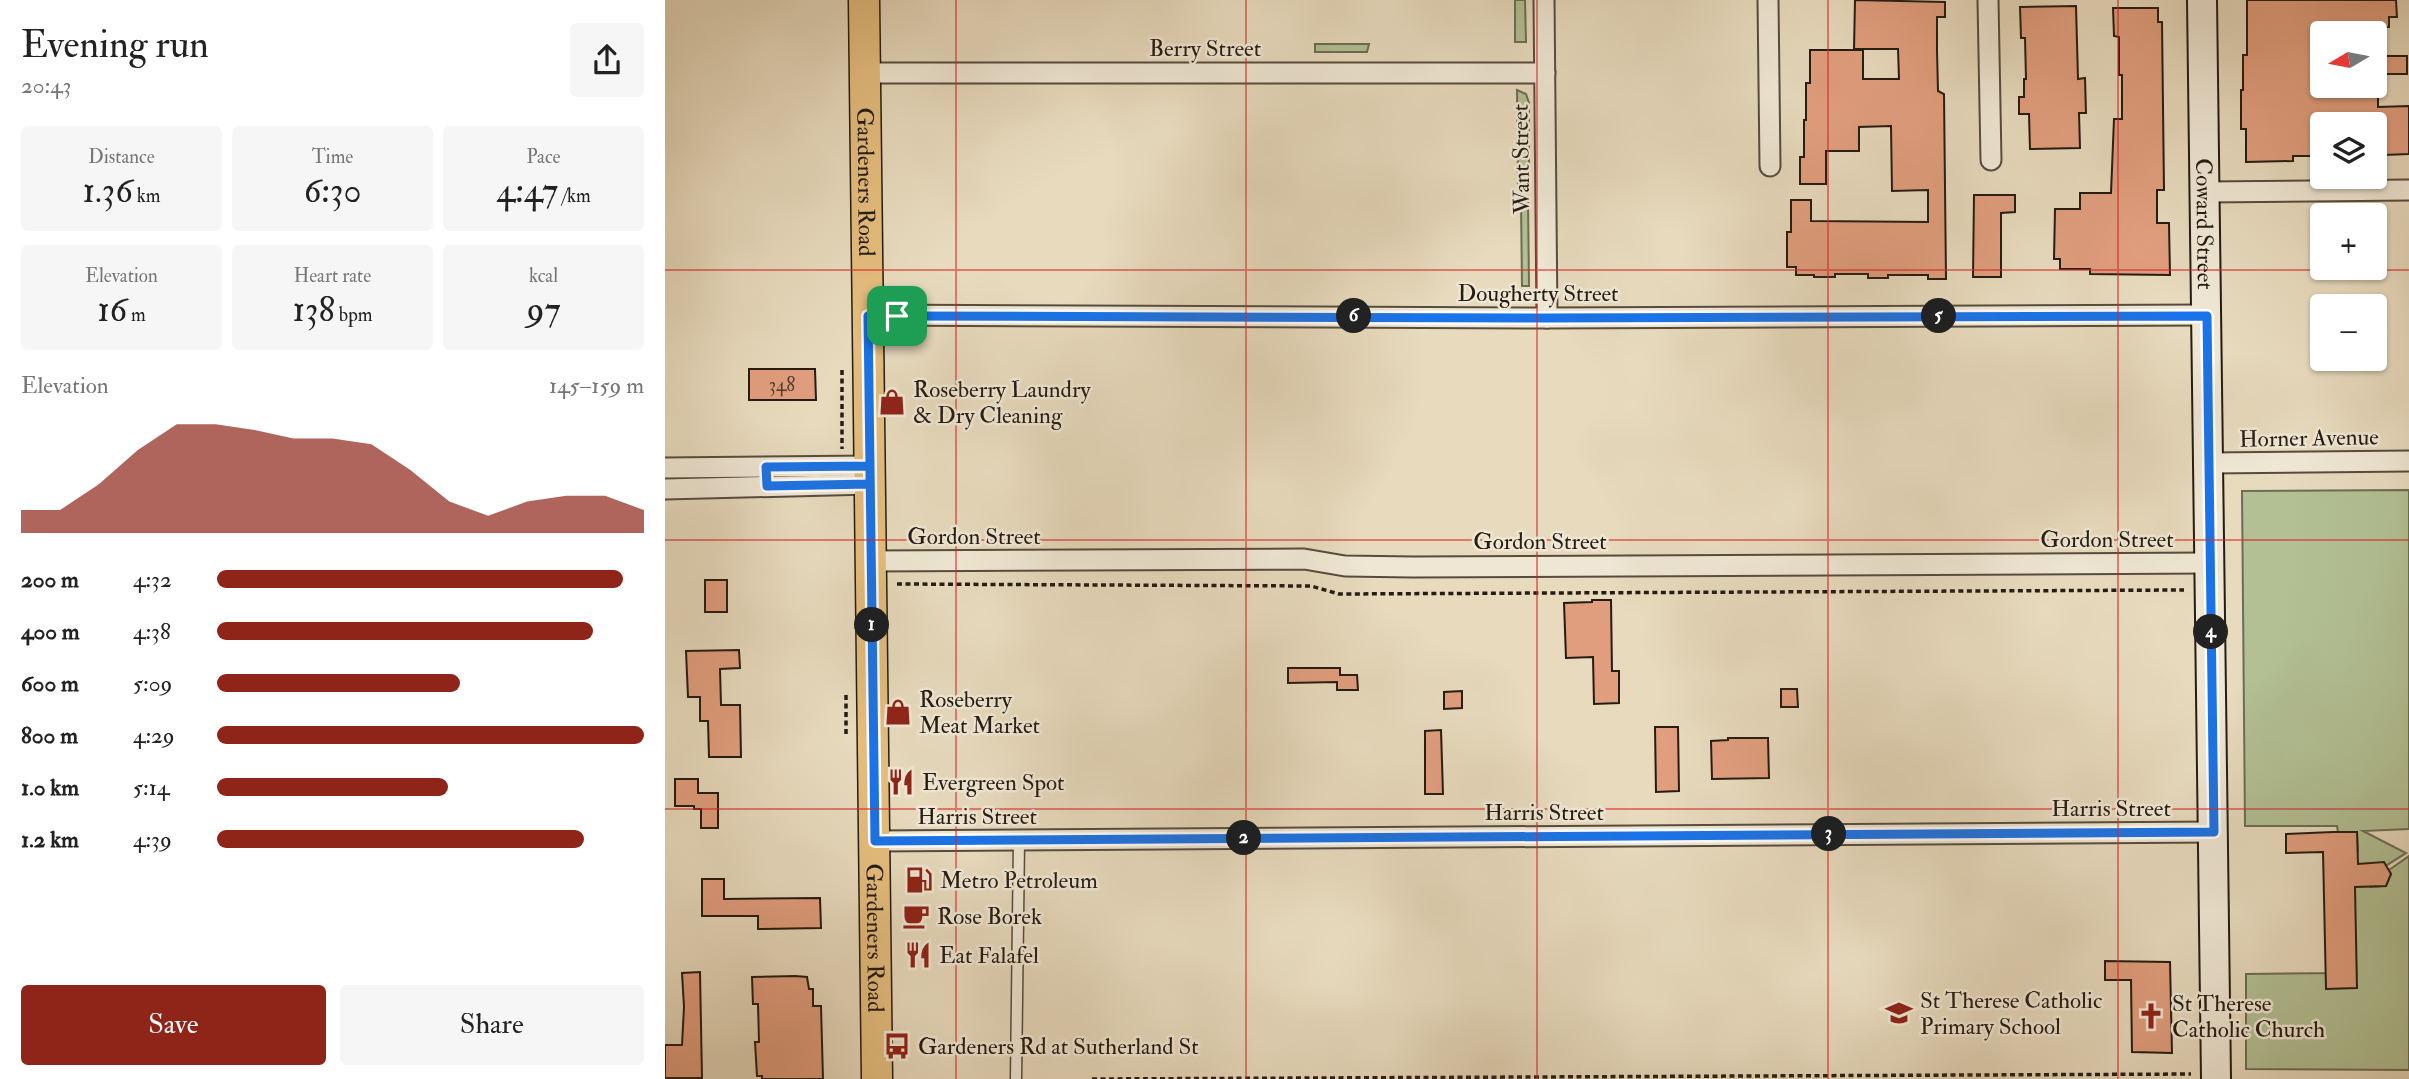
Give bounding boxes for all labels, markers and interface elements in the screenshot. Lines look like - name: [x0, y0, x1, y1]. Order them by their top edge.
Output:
- text: Evening run: [21, 21, 209, 69]
- north arrow: [2310, 21, 2387, 98]
- map controls: [2310, 21, 2387, 371]
- button: share: [570, 23, 644, 97]
- street label: Berry Street: [1149, 34, 1261, 63]
- text: 20:43: [21, 71, 71, 100]
- street label: Want Street: [1506, 104, 1536, 215]
- street label: Gardeners Road: [851, 107, 882, 257]
- button: layers: [2310, 112, 2387, 189]
- text: Distance: [88, 145, 155, 169]
- text: Time: [312, 145, 353, 169]
- text: Pace: [526, 145, 561, 169]
- street label: Coward Street: [2190, 158, 2220, 290]
- text: 1.36: [82, 169, 133, 213]
- text: 6:30: [304, 169, 361, 213]
- text: 4:47: [496, 169, 558, 213]
- text: km: [133, 184, 161, 208]
- text: /km: [558, 184, 591, 208]
- button: +: [2310, 203, 2387, 280]
- text: Elevation: [85, 264, 158, 288]
- text: Heart rate: [294, 264, 371, 288]
- text: kcal: [529, 264, 558, 288]
- street label: Dougherty Street: [1457, 279, 1619, 308]
- pin: [867, 286, 927, 346]
- text: 16: [97, 288, 127, 332]
- text: 138: [292, 288, 335, 332]
- text: 97: [527, 288, 561, 332]
- button: −: [2310, 294, 2387, 371]
- icon: arrive: [878, 297, 916, 335]
- pin: 6: [1337, 298, 1371, 334]
- pin: 5: [1921, 298, 1957, 334]
- text: m: [127, 303, 146, 327]
- text: bpm: [335, 303, 373, 327]
- text: 6: [1349, 303, 1358, 327]
- text: 5: [1934, 303, 1943, 327]
- text: Elevation: [21, 371, 109, 400]
- text: 145–159 m: [549, 371, 644, 400]
- house number: 348: [769, 373, 795, 397]
- place label: Roseberry Laundry & Dry Cleaning: [913, 375, 1092, 430]
- shop icon: Roseberry Laundry & Dry Cleaning: [877, 387, 907, 417]
- street label: Horner Avenue: [2239, 422, 2379, 454]
- street label: Gordon Street: [907, 522, 1041, 551]
- street label: Gordon Street: [2040, 525, 2174, 554]
- street label: Gordon Street: [1473, 527, 1607, 556]
- text: 200 m: [21, 565, 79, 594]
- text: 4:32: [133, 565, 172, 594]
- pin: 1: [855, 608, 889, 642]
- text: 1: [868, 612, 875, 636]
- pin: 4: [2193, 614, 2229, 650]
- text: 400 m: [21, 617, 80, 646]
- text: 4:38: [133, 617, 171, 646]
- text: 4: [2205, 619, 2216, 643]
- text: 600 m: [21, 669, 79, 698]
- text: 5:09: [133, 669, 172, 698]
- place label: Roseberry Meat Market: [919, 685, 1040, 740]
- shop icon: Roseberry Meat Market: [883, 697, 913, 727]
- text: 800 m: [21, 721, 78, 750]
- text: 4:29: [133, 721, 175, 750]
- restaurant icon: Evergreen Spot: [886, 767, 916, 797]
- place label: Evergreen Spot: [922, 768, 1065, 798]
- text: 1.0 km: [21, 773, 79, 802]
- text: 5:14: [133, 773, 169, 802]
- street label: Harris Street: [2051, 794, 2171, 823]
- street label: Harris Street: [1484, 798, 1604, 827]
- street label: Harris Street: [917, 802, 1037, 831]
- pin: 3: [1811, 816, 1847, 852]
- pin: 2: [1227, 820, 1261, 856]
- text: 3: [1825, 821, 1832, 845]
- text: 1.2 km: [21, 825, 79, 854]
- text: 4:39: [133, 825, 172, 854]
- text: 2: [1239, 825, 1248, 849]
- street label: Gardeners Road: [860, 863, 891, 1013]
- fuel station icon: Metro Petroleum: [904, 865, 934, 895]
- place label: Metro Petroleum: [940, 866, 1098, 895]
- cafe icon: Rose Borek: [901, 901, 931, 931]
- place label: Rose Borek: [937, 902, 1042, 931]
- restaurant icon: Eat Falafel: [903, 940, 933, 970]
- place label: Eat Falafel: [939, 941, 1039, 970]
- button: Save: [21, 985, 326, 1065]
- button: Share: [340, 985, 644, 1065]
- place label: St Therese Catholic Primary School: [1920, 986, 2102, 1041]
- place label: St Therese Catholic Church: [2172, 989, 2325, 1044]
- school or university icon: St Therese Catholic Primary School: [1884, 998, 1914, 1028]
- church icon: St Therese Catholic Church: [2136, 1001, 2166, 1031]
- bus stop icon: Gardeners Rd at Sutherland St: [882, 1031, 912, 1061]
- place label: Gardeners Rd at Sutherland St: [918, 1032, 1199, 1061]

